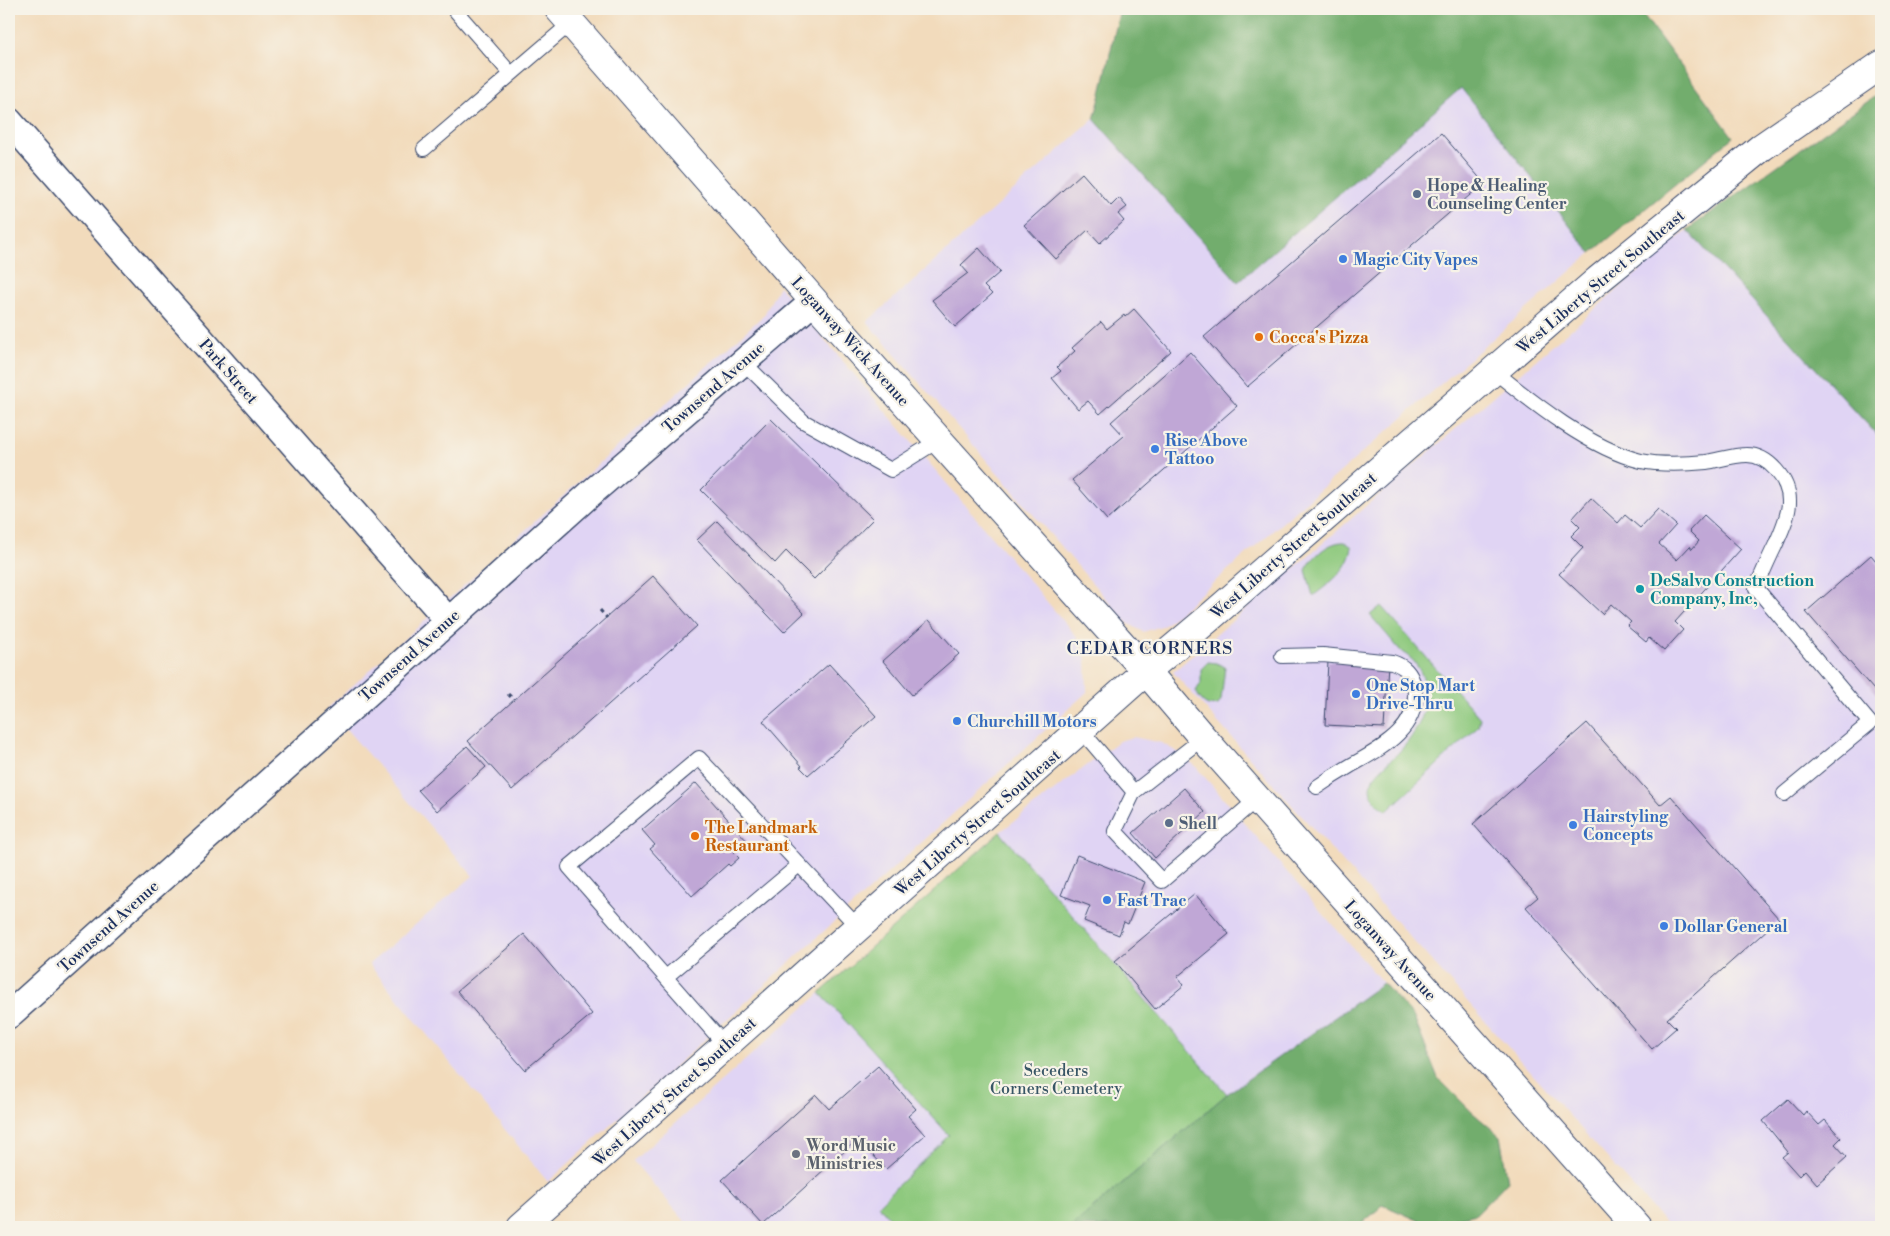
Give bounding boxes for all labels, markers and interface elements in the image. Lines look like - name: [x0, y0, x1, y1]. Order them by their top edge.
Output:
- place label: Hope & Healing Counseling Center: [1427, 176, 1567, 214]
- marker: Hope & Healing Counseling Center: [1411, 188, 1423, 200]
- street label: West Liberty Street Southeast: [1512, 205, 1689, 359]
- place label: Magic City Vapes: [1353, 250, 1478, 270]
- marker: Magic City Vapes: [1337, 253, 1349, 265]
- street label: Loganway Wick Avenue: [787, 273, 914, 411]
- place label: Cocca's Pizza: [1269, 328, 1369, 348]
- marker: Cocca's Pizza: [1253, 331, 1265, 343]
- street label: Park Street: [194, 335, 262, 409]
- street label: Townsend Avenue: [658, 338, 769, 438]
- place label: Rise Above Tattoo: [1165, 431, 1248, 469]
- marker: Rise Above Tattoo: [1149, 443, 1161, 455]
- street label: West Liberty Street Southeast: [1206, 468, 1381, 624]
- place label: DeSalvo Construction Company, Inc,: [1650, 571, 1814, 609]
- marker: DeSalvo Construction Company, Inc,: [1634, 583, 1646, 595]
- street label: Townsend Avenue: [355, 605, 464, 706]
- district label: CEDAR CORNERS: [1067, 637, 1233, 660]
- place label: One Stop Mart Drive-Thru: [1366, 676, 1475, 714]
- marker: One Stop Mart Drive-Thru: [1350, 688, 1362, 700]
- place label: Churchill Motors: [967, 712, 1097, 732]
- marker: Churchill Motors: [951, 715, 963, 727]
- street label: West Liberty Street Southeast: [890, 745, 1065, 901]
- place label: Hairstyling Concepts: [1583, 807, 1669, 845]
- place label: Shell: [1179, 814, 1218, 834]
- marker: Shell: [1163, 817, 1175, 829]
- place label: The Landmark Restaurant: [705, 818, 819, 856]
- marker: Hairstyling Concepts: [1567, 819, 1579, 831]
- marker: The Landmark Restaurant: [689, 830, 701, 842]
- street label: Townsend Avenue: [54, 876, 163, 977]
- place label: Fast Trac: [1117, 891, 1187, 911]
- marker: Fast Trac: [1101, 894, 1113, 906]
- street label: Loganway Avenue: [1340, 896, 1441, 1005]
- place label: Dollar General: [1674, 917, 1788, 937]
- marker: Dollar General: [1658, 920, 1670, 932]
- street label: West Liberty Street Southeast: [588, 1013, 761, 1171]
- park label: Seceders Corners Cemetery: [990, 1061, 1122, 1099]
- place label: Word Music Ministries: [805, 1136, 896, 1174]
- marker: Word Music Ministries: [790, 1148, 802, 1160]

